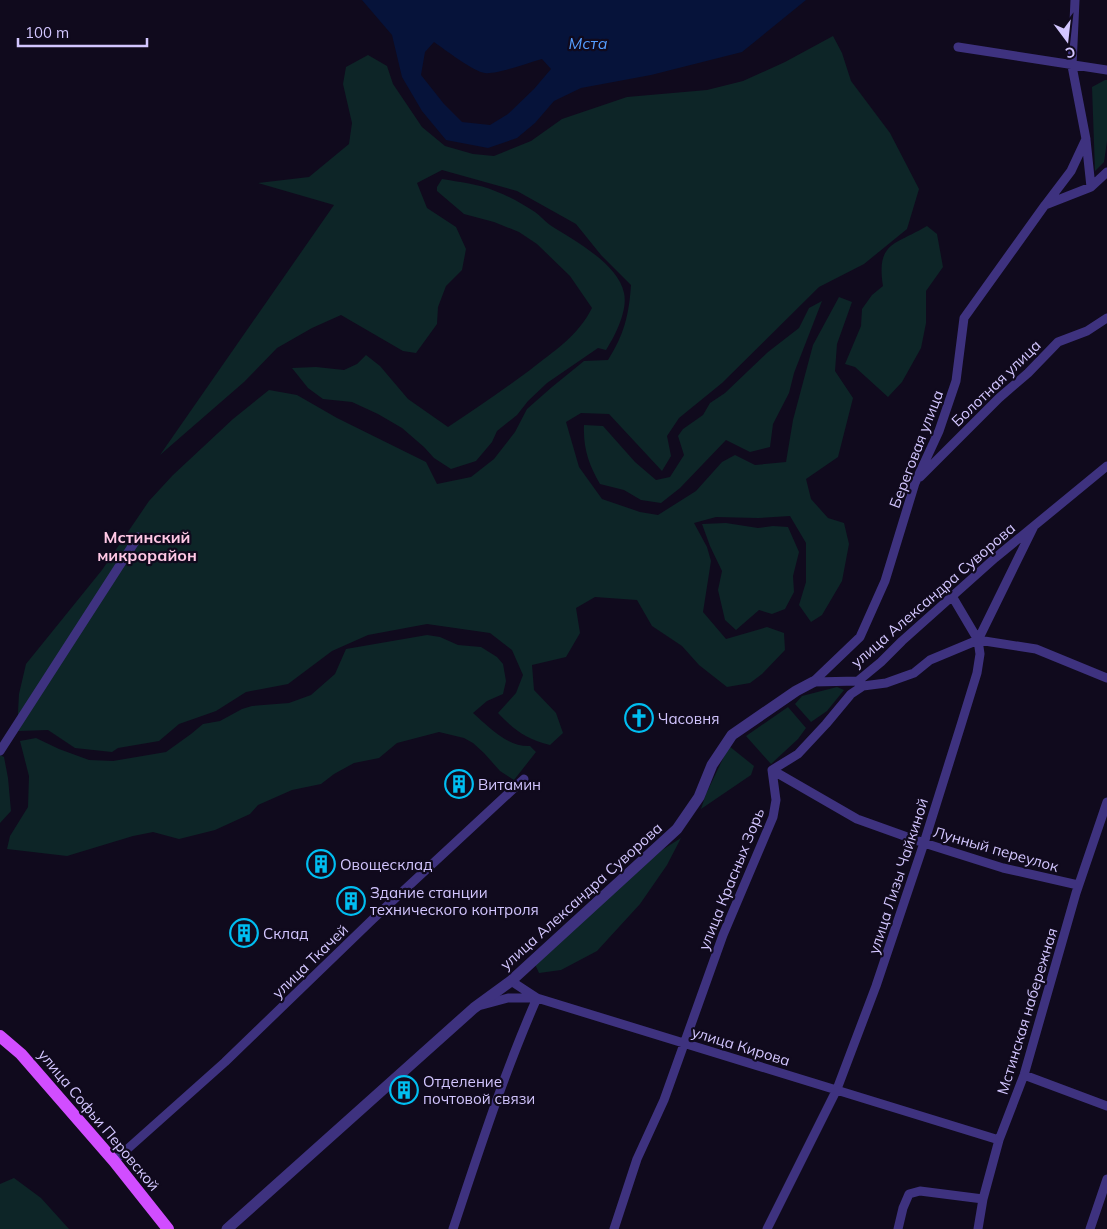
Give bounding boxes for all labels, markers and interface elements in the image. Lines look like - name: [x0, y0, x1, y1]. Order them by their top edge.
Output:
- scale bar: [18, 15, 146, 47]
- north arrow: [1042, 15, 1092, 65]
- text: 100 m: [25, 23, 69, 42]
- water label: Мста: [569, 33, 608, 53]
- text: С: [1063, 43, 1077, 62]
- street label: Болотная улица: [947, 336, 1045, 430]
- street label: Береговая улица: [885, 387, 947, 511]
- street label: улица Александра Суворова: [847, 518, 1019, 672]
- district label: Мстинский микрорайон: [97, 527, 197, 565]
- church icon: Часовня: [624, 703, 654, 733]
- place label: Часовня: [658, 709, 719, 728]
- building icon: Витамин: [444, 769, 474, 799]
- place label: Витамин: [478, 775, 541, 794]
- street label: улица Лизы Чайкиной: [864, 796, 932, 956]
- street label: улица Красных Зорь: [694, 805, 768, 953]
- street label: улица Александра Суворова: [496, 818, 666, 974]
- street label: Лунный переулок: [931, 822, 1062, 876]
- building icon: Овощесклад: [306, 849, 336, 879]
- place label: Овощесклад: [340, 855, 432, 874]
- place label: Здание станции технического контроля: [370, 883, 539, 919]
- building icon: Здание станции технического контроля: [336, 886, 366, 916]
- building icon: Склад: [229, 918, 259, 948]
- street label: улица Ткачей: [268, 920, 352, 1002]
- place label: Склад: [263, 924, 308, 943]
- street label: Мстинская набережная: [993, 925, 1061, 1097]
- street label: улица Кирова: [690, 1022, 792, 1070]
- street label: улица Софьи Перовской: [34, 1045, 164, 1195]
- place label: Отделение почтовой связи: [423, 1072, 535, 1108]
- building icon: Отделение почтовой связи: [389, 1075, 419, 1105]

